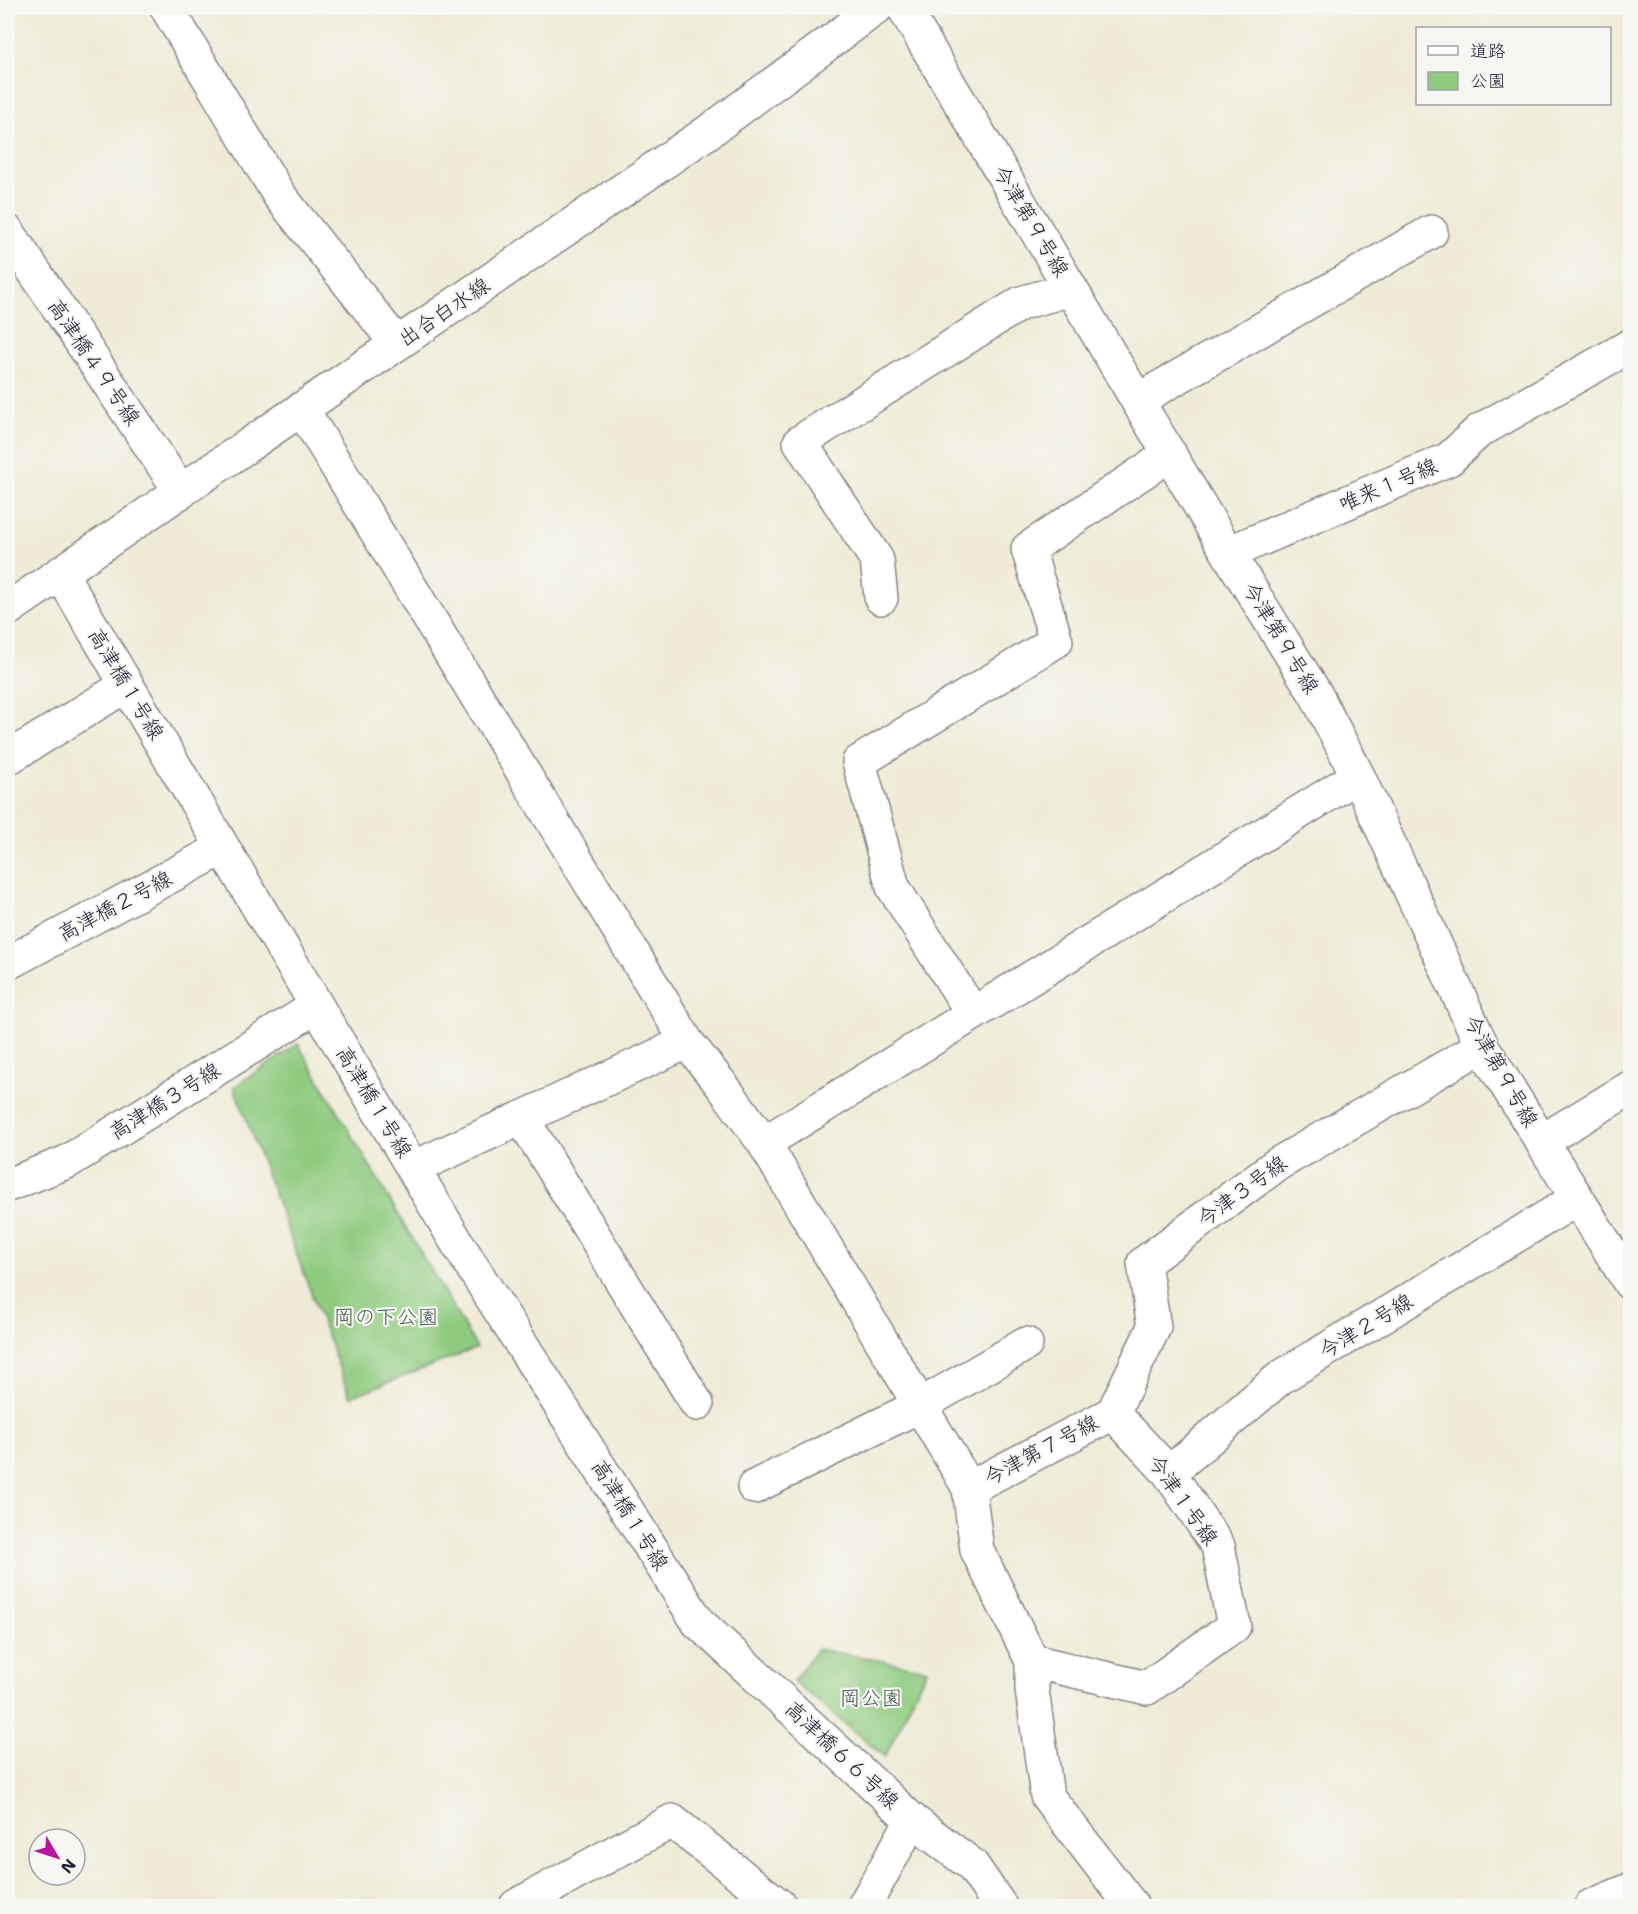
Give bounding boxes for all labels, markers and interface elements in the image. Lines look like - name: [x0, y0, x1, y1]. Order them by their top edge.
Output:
- legend: [1416, 27, 1611, 105]
- text: 道路: [1470, 39, 1506, 63]
- text: 公園: [1470, 69, 1506, 93]
- street label: 今津第９号線: [987, 160, 1075, 282]
- street label: 出合白水線: [393, 271, 495, 353]
- street label: 高津橋４９号線: [41, 293, 147, 431]
- street label: 唯来１号線: [1334, 452, 1442, 518]
- street label: 今津第９号線: [1237, 577, 1325, 699]
- street label: 高津橋１号線: [82, 623, 170, 745]
- street label: 高津橋２号線: [53, 864, 177, 948]
- street label: 今津第９号線: [1457, 1009, 1545, 1133]
- street label: 高津橋１号線: [330, 1041, 418, 1163]
- street label: 高津橋３号線: [104, 1056, 226, 1146]
- street label: 今津３号線: [1191, 1149, 1293, 1233]
- street label: 今津２号線: [1314, 1287, 1418, 1365]
- park label: 岡の下公園: [334, 1303, 439, 1331]
- street label: 今津第７号線: [979, 1408, 1103, 1492]
- street label: 今津１号線: [1141, 1449, 1225, 1551]
- street label: 高津橋１号線: [585, 1454, 675, 1576]
- park label: 岡公園: [840, 1684, 903, 1712]
- street label: 高津橋６６号線: [779, 1695, 905, 1815]
- north arrow: [27, 1827, 87, 1887]
- text: N: [56, 1855, 80, 1878]

